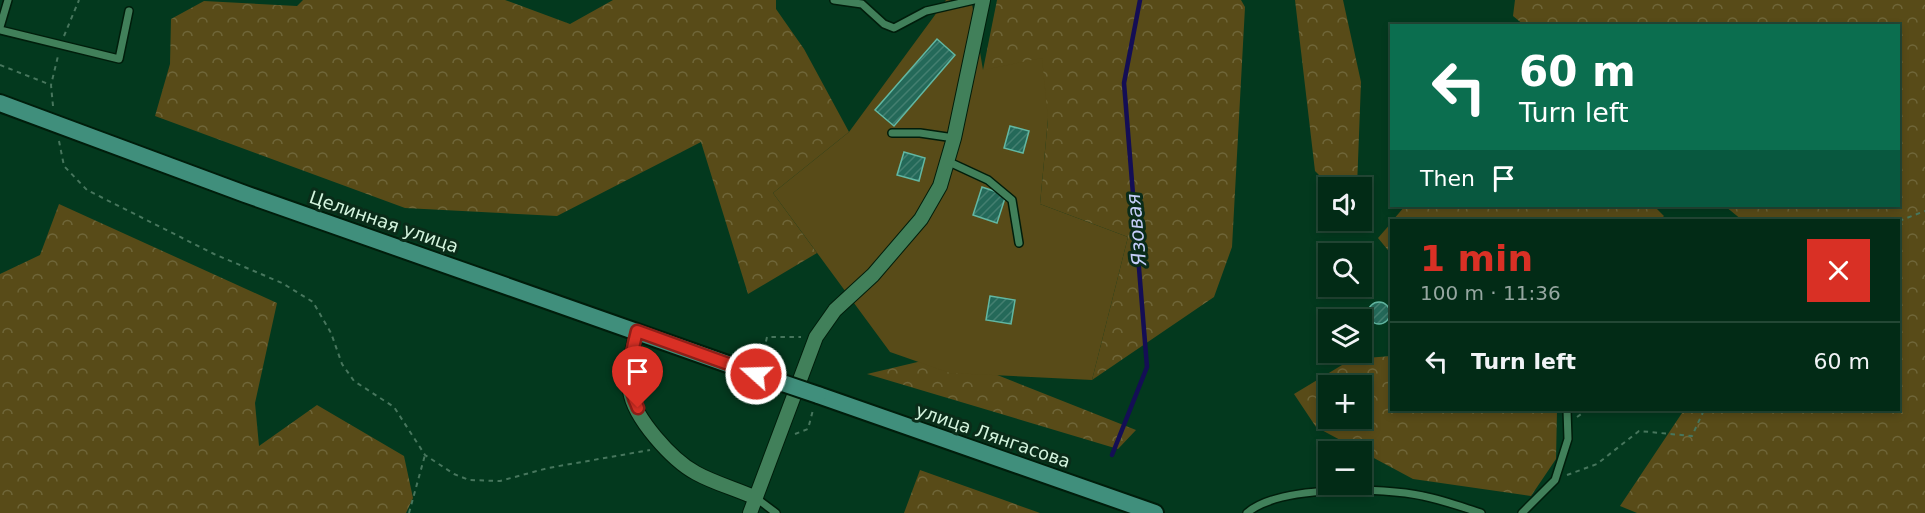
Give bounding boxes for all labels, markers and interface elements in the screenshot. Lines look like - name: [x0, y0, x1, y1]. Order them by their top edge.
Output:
- text: 60 m: [1519, 47, 1636, 96]
- icon: left: [1420, 48, 1498, 126]
- text: Turn left: [1519, 97, 1629, 128]
- icon: arrive: [1487, 162, 1520, 195]
- text: Then: [1420, 166, 1475, 191]
- map controls: [1318, 177, 1372, 495]
- button: sound: [1318, 177, 1372, 231]
- street label: Целинная улица: [307, 186, 462, 257]
- water label: Язовая: [1121, 193, 1151, 268]
- text: 1 min: [1420, 238, 1533, 279]
- button: close: [1807, 239, 1870, 302]
- button: search: [1318, 243, 1372, 297]
- text: 100 m · 11:36: [1420, 281, 1561, 305]
- button: layers: [1318, 309, 1372, 363]
- position arrow: [724, 342, 788, 406]
- icon: left: [1420, 345, 1453, 378]
- pin: [612, 346, 663, 408]
- text: Turn left: [1471, 349, 1576, 374]
- text: 60 m: [1814, 349, 1870, 374]
- icon: arrive: [621, 355, 654, 388]
- button: +: [1318, 375, 1372, 429]
- street label: улица Лянгасова: [913, 399, 1073, 472]
- button: −: [1318, 441, 1372, 495]

